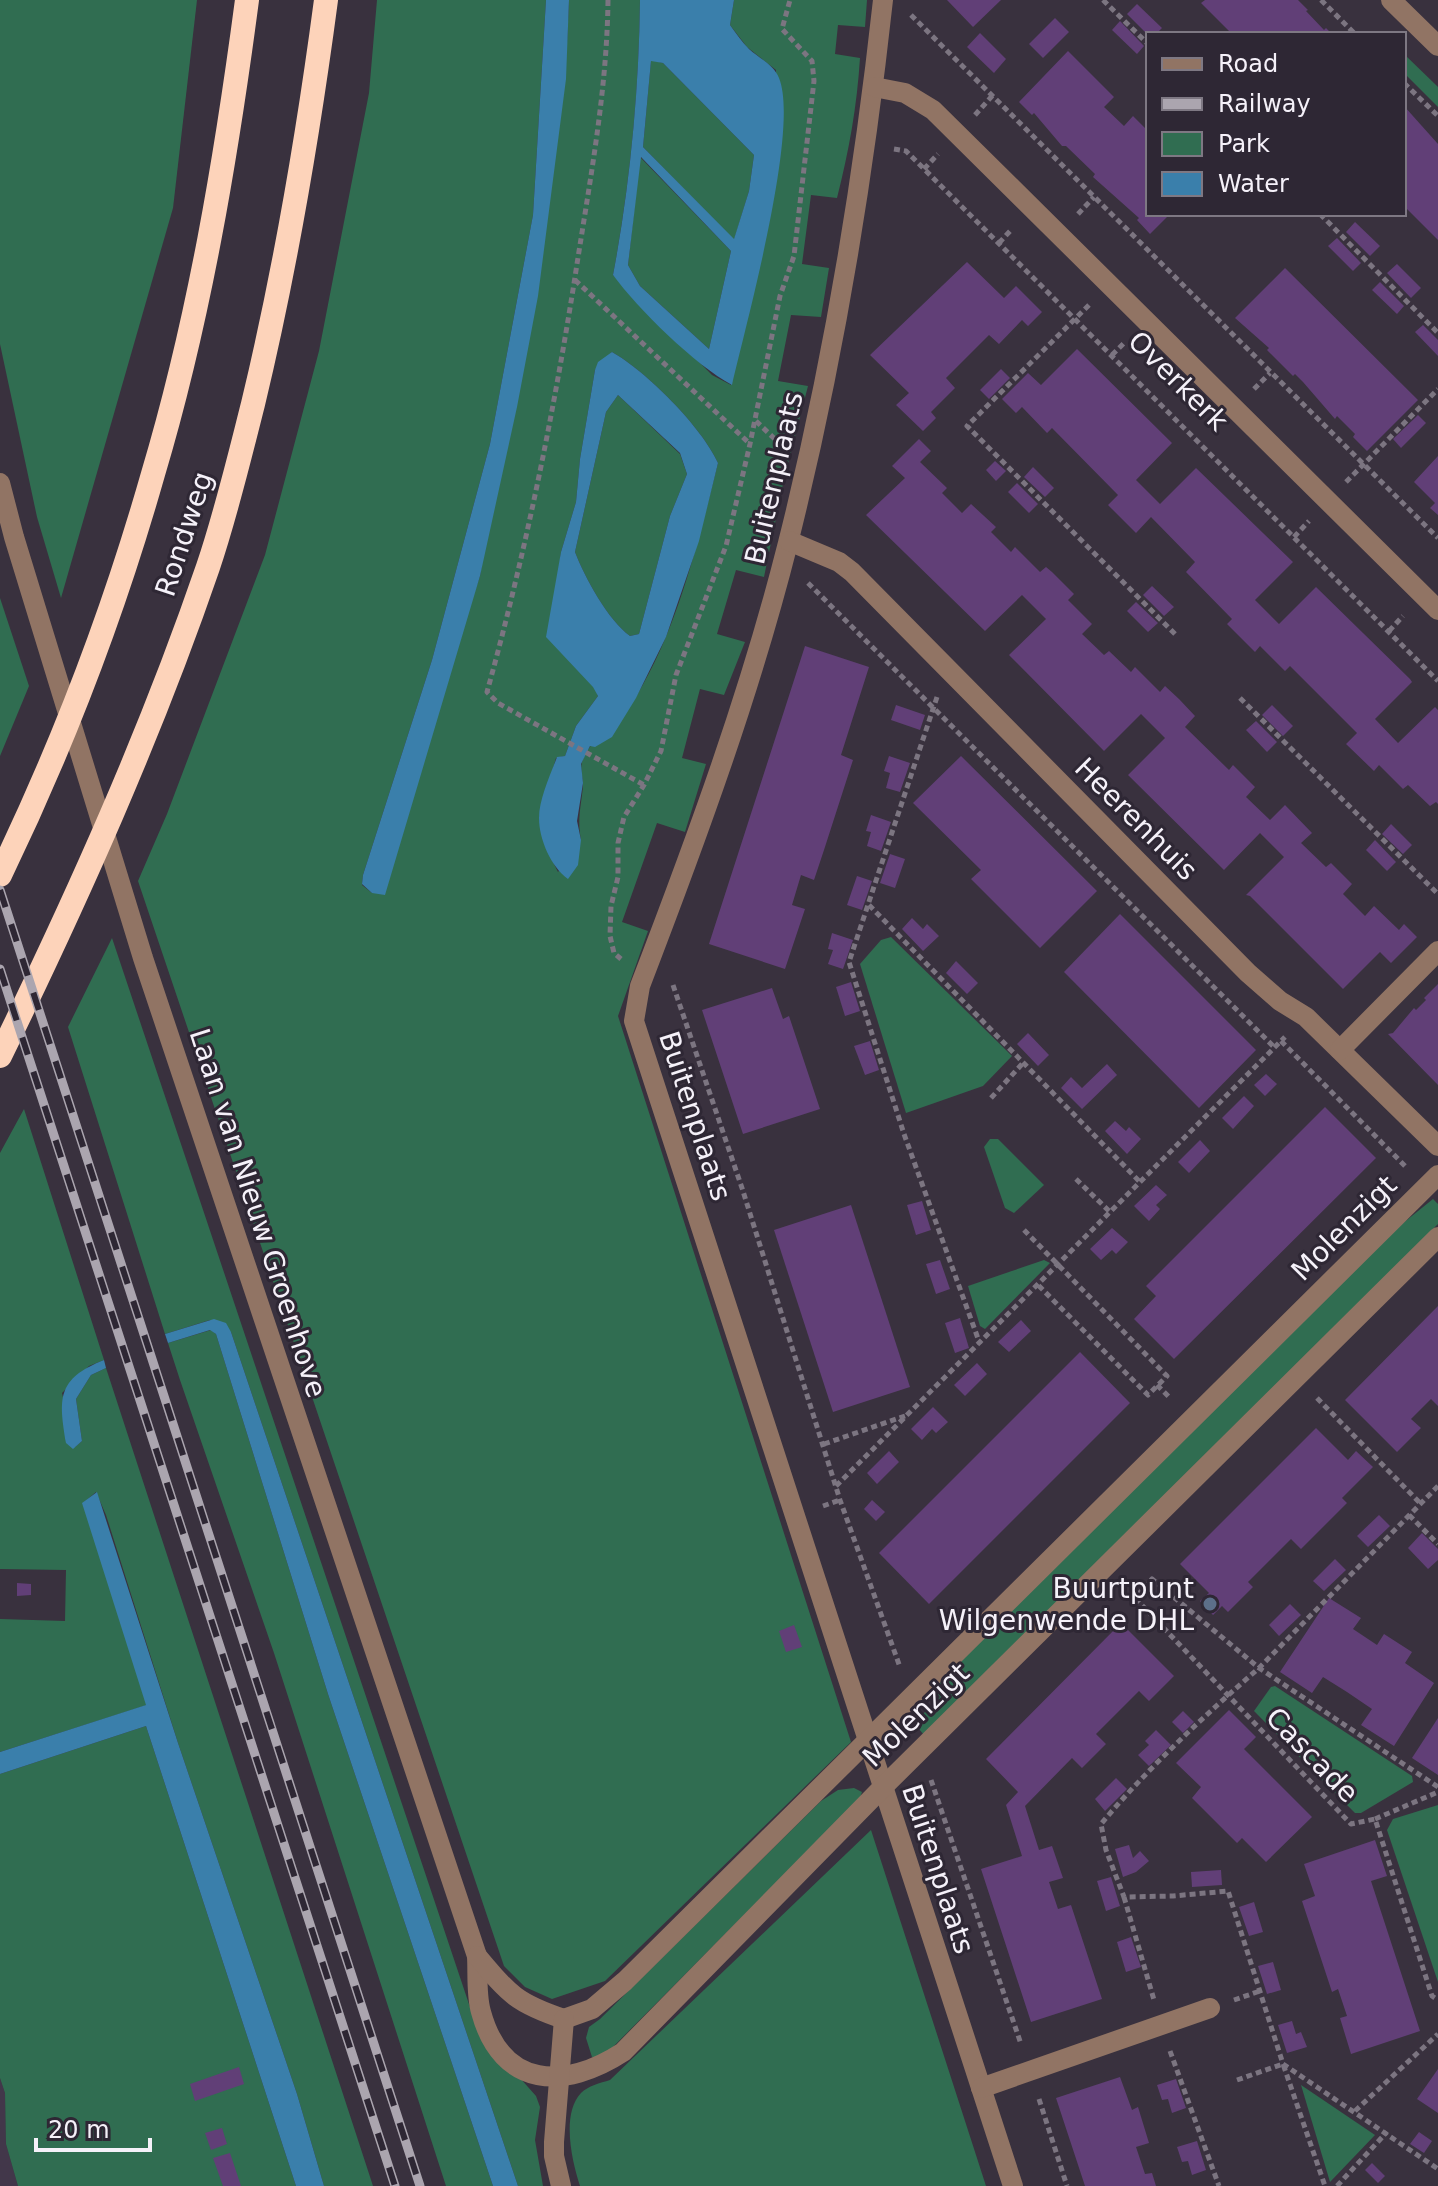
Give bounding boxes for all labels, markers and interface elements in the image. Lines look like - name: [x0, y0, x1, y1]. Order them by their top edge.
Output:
- legend: [1146, 32, 1406, 216]
- text: Road: [1218, 50, 1278, 78]
- text: Railway: [1218, 90, 1311, 118]
- text: Park: [1218, 130, 1270, 158]
- text: Water: [1218, 170, 1289, 198]
- street label: Overkerk: [1121, 324, 1235, 438]
- street label: Buitenplaats: [738, 388, 810, 568]
- street label: Rondweg: [148, 468, 220, 600]
- street label: Heerenhuis: [1068, 751, 1204, 887]
- street label: Laan van Nieuw Groenhove: [183, 1024, 333, 1402]
- street label: Buitenplaats: [652, 1027, 738, 1205]
- street label: Molenzigt: [1285, 1168, 1404, 1287]
- place label: Buurtpunt Wilgenwende DHL: [939, 1572, 1194, 1637]
- marker: Buurtpunt Wilgenwende DHL: [1201, 1595, 1219, 1613]
- street label: Molenzigt: [856, 1656, 976, 1774]
- street label: Cascade: [1259, 1701, 1365, 1809]
- street label: Buitenplaats: [895, 1780, 981, 1958]
- scale bar: [36, 2102, 150, 2152]
- text: 20 m: [48, 2116, 110, 2144]

